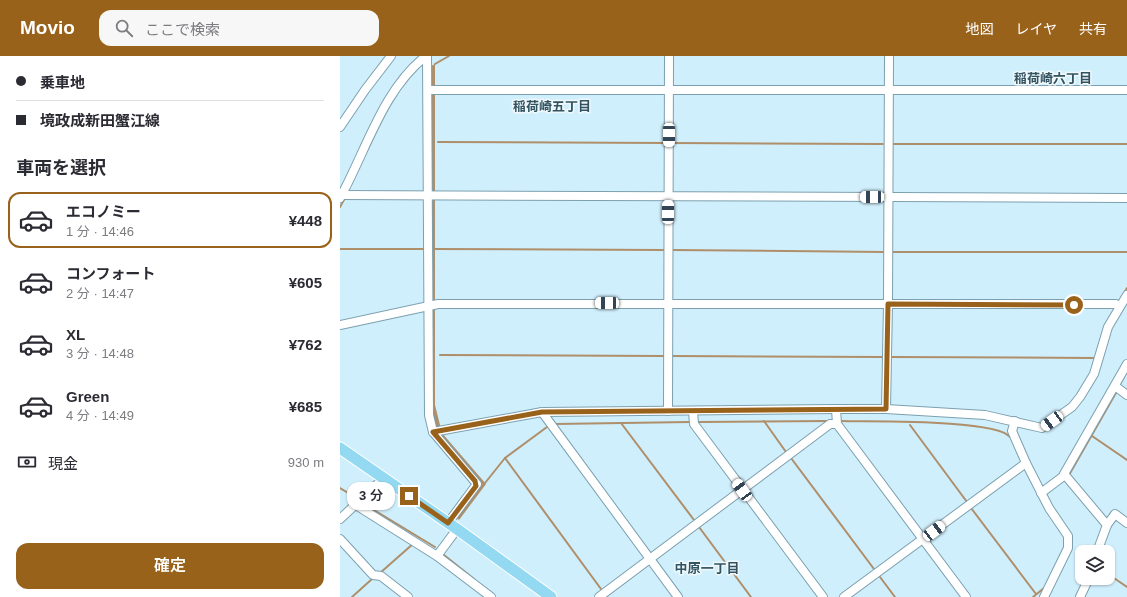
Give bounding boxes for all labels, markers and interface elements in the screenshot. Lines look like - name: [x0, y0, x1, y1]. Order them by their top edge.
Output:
- search box: [99, 10, 379, 46]
- text: Movio: [20, 17, 75, 38]
- icon: search: [113, 17, 135, 39]
- text: ここで検索: [145, 21, 220, 38]
- text: 地図: [965, 21, 993, 37]
- text: レイヤ: [1015, 21, 1057, 37]
- text: 共有: [1079, 21, 1107, 37]
- district label: 稲荷崎六丁目: [1014, 71, 1092, 86]
- text: 乗車地: [40, 74, 85, 91]
- district label: 稲荷崎五丁目: [513, 99, 591, 114]
- text: 境政成新田蟹江線: [40, 112, 160, 129]
- car: [663, 123, 675, 147]
- text: 車両を選択: [16, 158, 106, 178]
- car: [860, 191, 884, 203]
- car: [662, 200, 674, 224]
- icon: car: [18, 202, 54, 238]
- text: エコノミー: [66, 203, 141, 220]
- text: ¥448: [289, 212, 322, 229]
- text: 1 分 · 14:46: [66, 224, 134, 239]
- icon: car: [18, 264, 54, 300]
- text: コンフォート: [66, 265, 156, 282]
- text: ¥605: [289, 274, 322, 291]
- text: 2 分 · 14:47: [66, 286, 134, 301]
- route start: [1065, 296, 1083, 314]
- car: [595, 297, 619, 309]
- icon: car: [18, 326, 54, 362]
- text: XL: [66, 326, 85, 343]
- text: ¥762: [289, 336, 322, 353]
- text: 3 分 · 14:48: [66, 346, 134, 361]
- icon: car: [18, 388, 54, 424]
- text: Green: [66, 388, 109, 405]
- text: ¥685: [289, 398, 322, 415]
- text: 4 分 · 14:49: [66, 408, 134, 423]
- car: [1039, 409, 1065, 433]
- icon: cash: [16, 451, 38, 473]
- text: 現金: [48, 455, 78, 472]
- text: 930 m: [288, 455, 324, 470]
- car: [730, 477, 754, 503]
- callout: 3 分: [347, 482, 395, 510]
- route end: [400, 487, 418, 505]
- text: 3 分: [359, 488, 383, 503]
- car: [921, 519, 947, 543]
- button: 確定: [16, 543, 324, 589]
- map controls: [1075, 545, 1115, 585]
- button: layers: [1075, 545, 1115, 585]
- district label: 中原一丁目: [674, 561, 740, 576]

